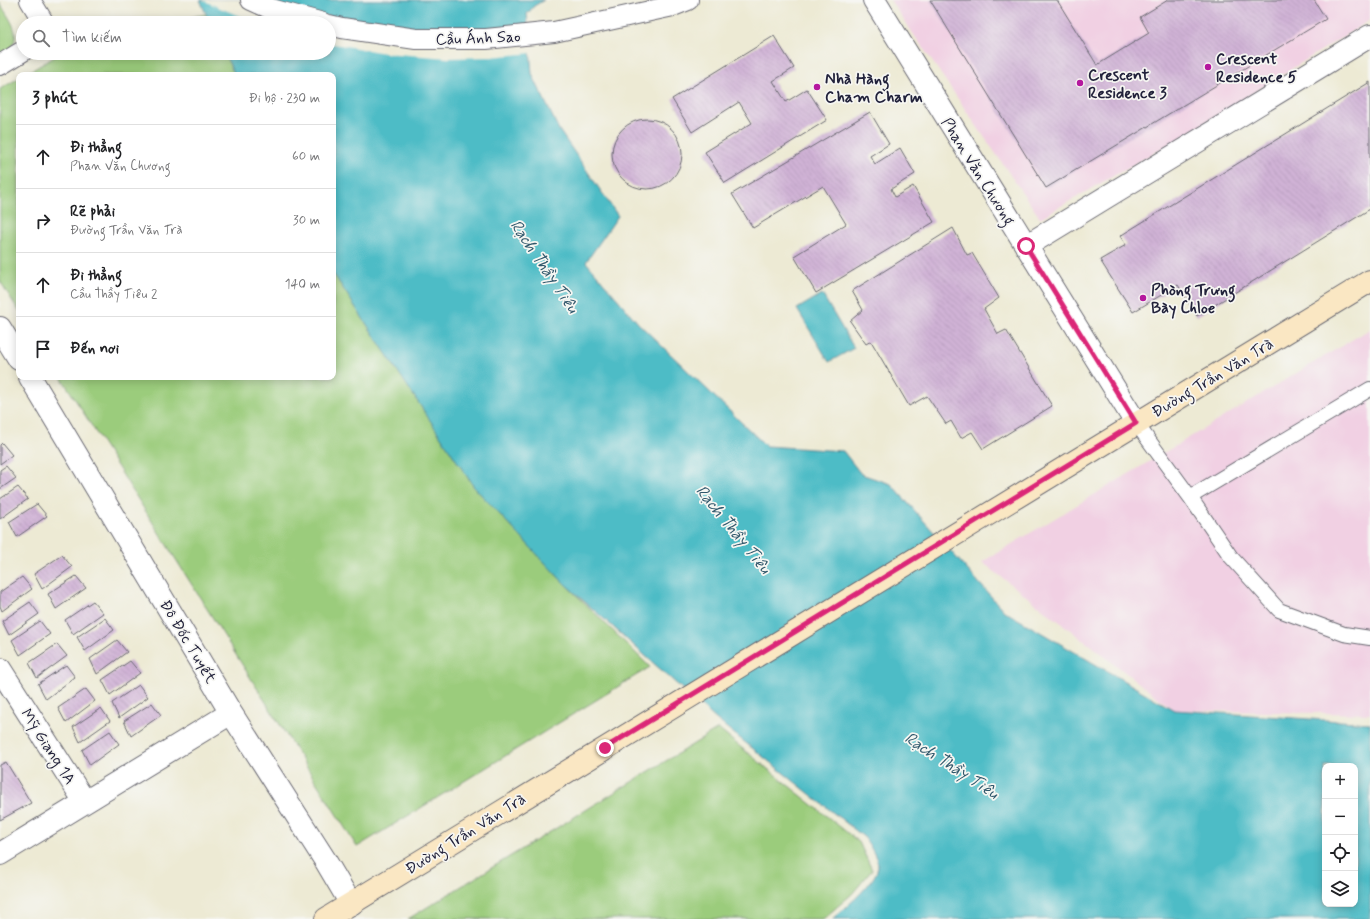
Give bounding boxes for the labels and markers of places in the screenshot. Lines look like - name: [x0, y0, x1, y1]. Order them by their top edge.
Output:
- place label: Crescent Residence 5: [1216, 49, 1298, 88]
- marker: Crescent Residence 5: [1203, 62, 1213, 72]
- place label: Crescent Residence 3: [1088, 65, 1168, 104]
- place label: Nhà Hàng Cham Charm: [825, 69, 923, 108]
- marker: Crescent Residence 3: [1075, 78, 1085, 88]
- marker: Nhà Hàng Cham Charm: [812, 82, 822, 92]
- place label: Phòng Trưng Bày Chloe: [1151, 280, 1236, 319]
- marker: Phòng Trưng Bày Chloe: [1138, 293, 1148, 303]

